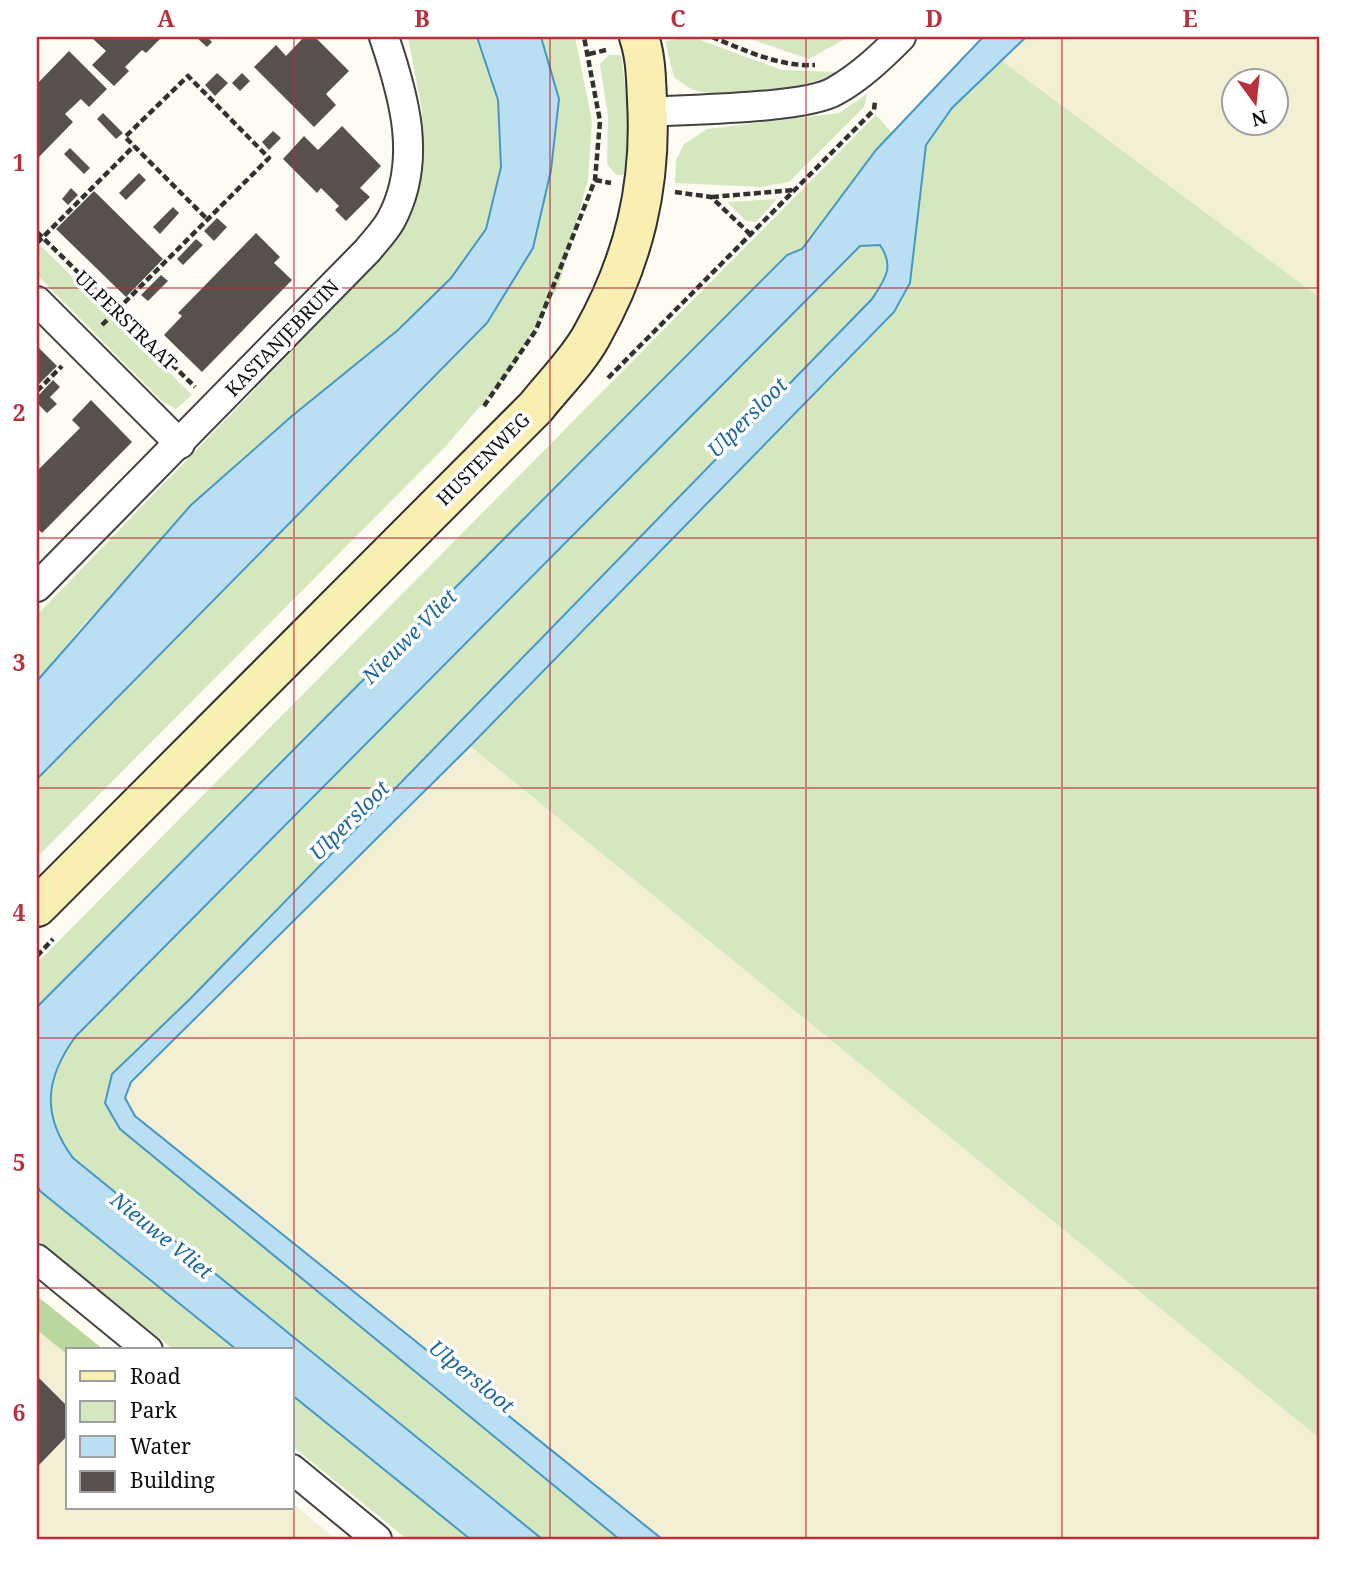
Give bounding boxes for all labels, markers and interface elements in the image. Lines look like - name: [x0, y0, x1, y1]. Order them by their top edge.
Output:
- text: A: [157, 2, 175, 34]
- text: B: [414, 2, 430, 34]
- text: C: [670, 2, 686, 34]
- text: D: [925, 2, 943, 34]
- text: E: [1182, 2, 1198, 34]
- north arrow: [1220, 66, 1290, 136]
- text: N: [1249, 104, 1270, 133]
- text: 1: [13, 146, 26, 178]
- street label: ULPERSTRAAT: [69, 265, 183, 376]
- street label: KASTANJEBRUIN: [219, 274, 345, 402]
- water label: Ulpersloot: [701, 371, 793, 463]
- text: 2: [13, 396, 26, 428]
- street label: HUSTENWEG: [431, 406, 536, 511]
- water label: Nieuwe Vliet: [355, 582, 463, 690]
- text: 3: [13, 646, 26, 678]
- water label: Ulpersloot: [303, 774, 395, 866]
- text: 4: [13, 896, 26, 928]
- text: 5: [13, 1146, 26, 1178]
- water label: Nieuwe Vliet: [104, 1185, 219, 1285]
- water label: Ulpersloot: [424, 1333, 521, 1419]
- legend: [66, 1348, 294, 1510]
- text: Road: [130, 1362, 181, 1390]
- text: 6: [13, 1396, 26, 1428]
- text: Park: [130, 1396, 177, 1424]
- text: Water: [130, 1432, 191, 1460]
- text: Building: [130, 1466, 215, 1494]

